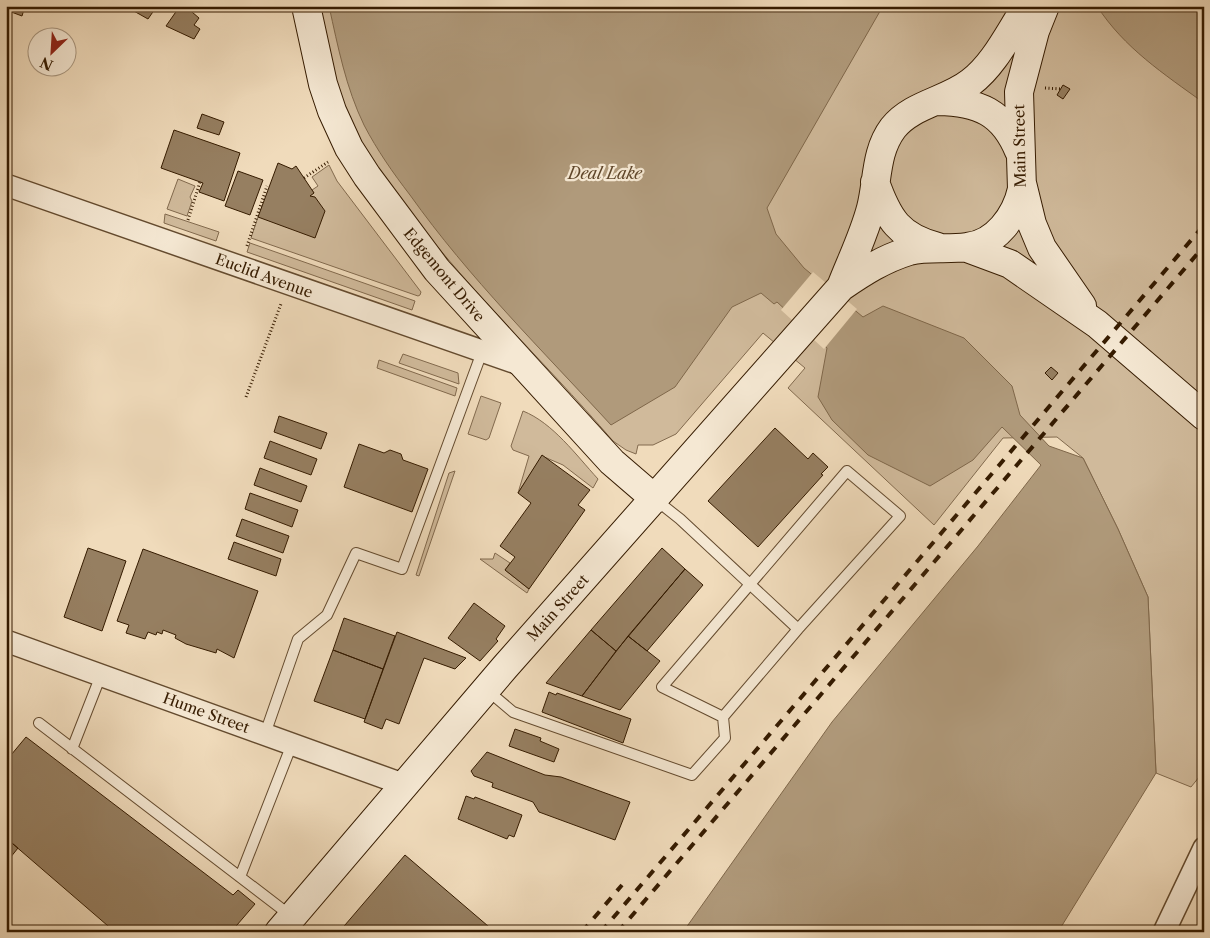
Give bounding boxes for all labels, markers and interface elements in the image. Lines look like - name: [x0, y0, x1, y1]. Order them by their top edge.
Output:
- north arrow: [28, 28, 78, 78]
- text: N: [37, 53, 56, 75]
- street label: Main Street: [1009, 103, 1030, 188]
- water label: Deal Lake: [566, 163, 643, 183]
- street label: Edgemont Drive: [400, 224, 489, 325]
- street label: Euclid Avenue: [213, 249, 315, 302]
- street label: Main Street: [523, 570, 593, 645]
- street label: Hume Street: [160, 688, 253, 737]

